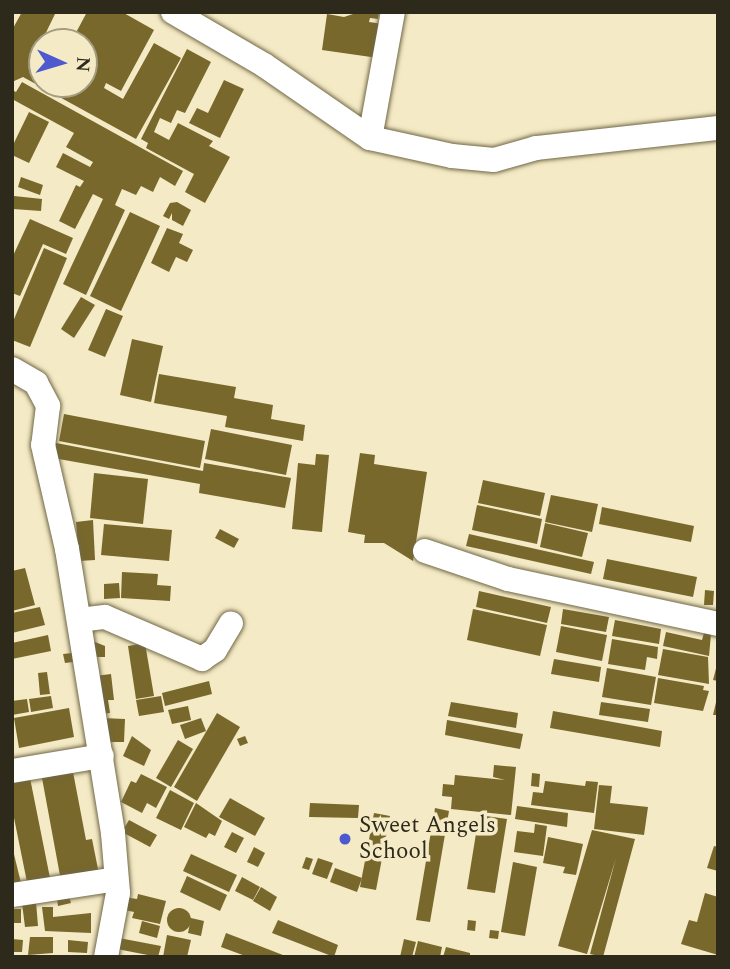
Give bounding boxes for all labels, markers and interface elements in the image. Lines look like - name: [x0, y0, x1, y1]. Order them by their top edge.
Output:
- north arrow: [28, 28, 98, 98]
- text: N: [67, 56, 97, 73]
- place label: Sweet Angels School: [359, 812, 496, 866]
- marker: Sweet Angels School: [337, 831, 353, 847]

